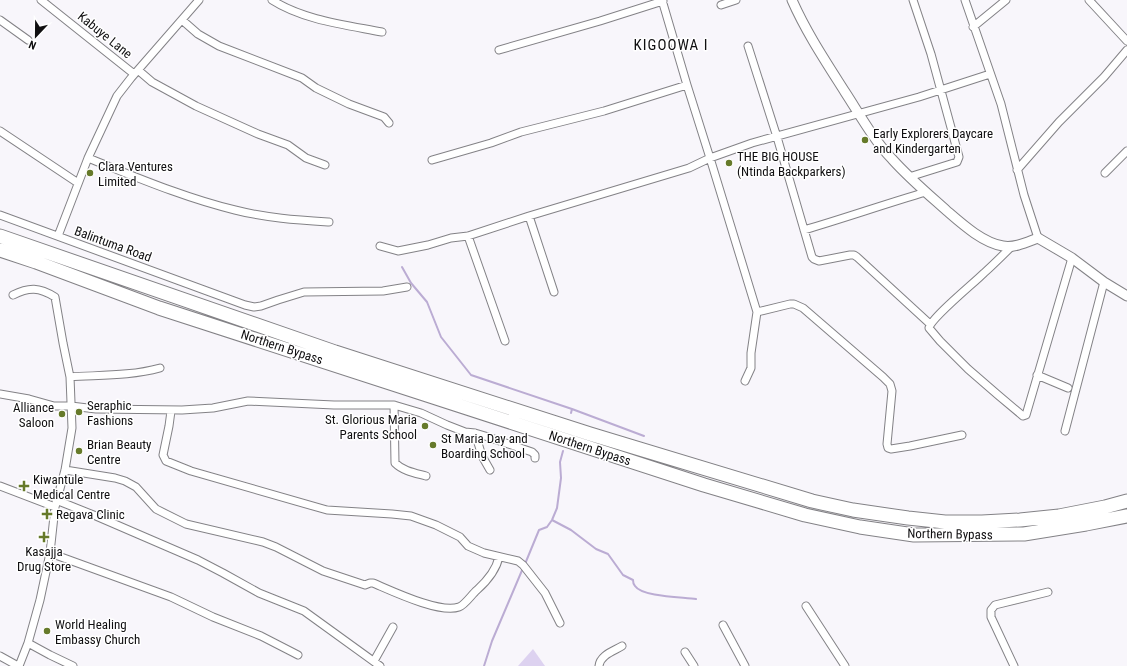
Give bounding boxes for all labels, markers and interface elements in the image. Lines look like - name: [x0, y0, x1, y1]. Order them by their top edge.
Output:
- street label: Kabuye Lane: [75, 9, 135, 61]
- north arrow: [16, 16, 56, 56]
- district label: KIGOOWA I: [634, 36, 708, 54]
- text: N: [27, 37, 38, 52]
- place label: Early Explorers Daycare and Kindergarten: [873, 126, 993, 156]
- marker: Early Explorers Daycare and Kindergarten: [860, 135, 870, 145]
- place label: THE BIG HOUSE (Ntinda Backparkers): [737, 149, 846, 179]
- marker: THE BIG HOUSE (Ntinda Backparkers): [724, 158, 734, 168]
- place label: Clara Ventures Limited: [98, 159, 173, 189]
- marker: Clara Ventures Limited: [85, 168, 95, 178]
- street label: Balintuma Road: [72, 223, 154, 265]
- street label: Northern Bypass: [239, 327, 325, 367]
- place label: Seraphic Fashions: [87, 398, 133, 428]
- place label: Alliance Saloon: [13, 400, 54, 430]
- marker: Seraphic Fashions: [74, 407, 84, 417]
- marker: Alliance Saloon: [57, 409, 67, 419]
- place label: St. Glorious Maria Parents School: [325, 412, 417, 442]
- marker: St. Glorious Maria Parents School: [420, 421, 430, 431]
- street label: Northern Bypass: [547, 428, 633, 468]
- place label: St Maria Day and Boarding School: [441, 431, 528, 461]
- place label: Brian Beauty Centre: [87, 437, 152, 467]
- marker: St Maria Day and Boarding School: [428, 440, 438, 450]
- marker: Brian Beauty Centre: [74, 446, 84, 456]
- place label: Kiwantule Medical Centre: [33, 472, 110, 502]
- marker: Kiwantule Medical Centre: [18, 480, 30, 492]
- place label: Regava Clinic: [56, 507, 125, 522]
- marker: Regava Clinic: [41, 508, 53, 520]
- street label: Northern Bypass: [907, 526, 993, 542]
- marker: Kasajja Drug Store: [39, 532, 49, 542]
- place label: Kasajja Drug Store: [17, 544, 71, 574]
- place label: World Healing Embassy Church: [55, 617, 140, 647]
- marker: World Healing Embassy Church: [42, 626, 52, 636]

